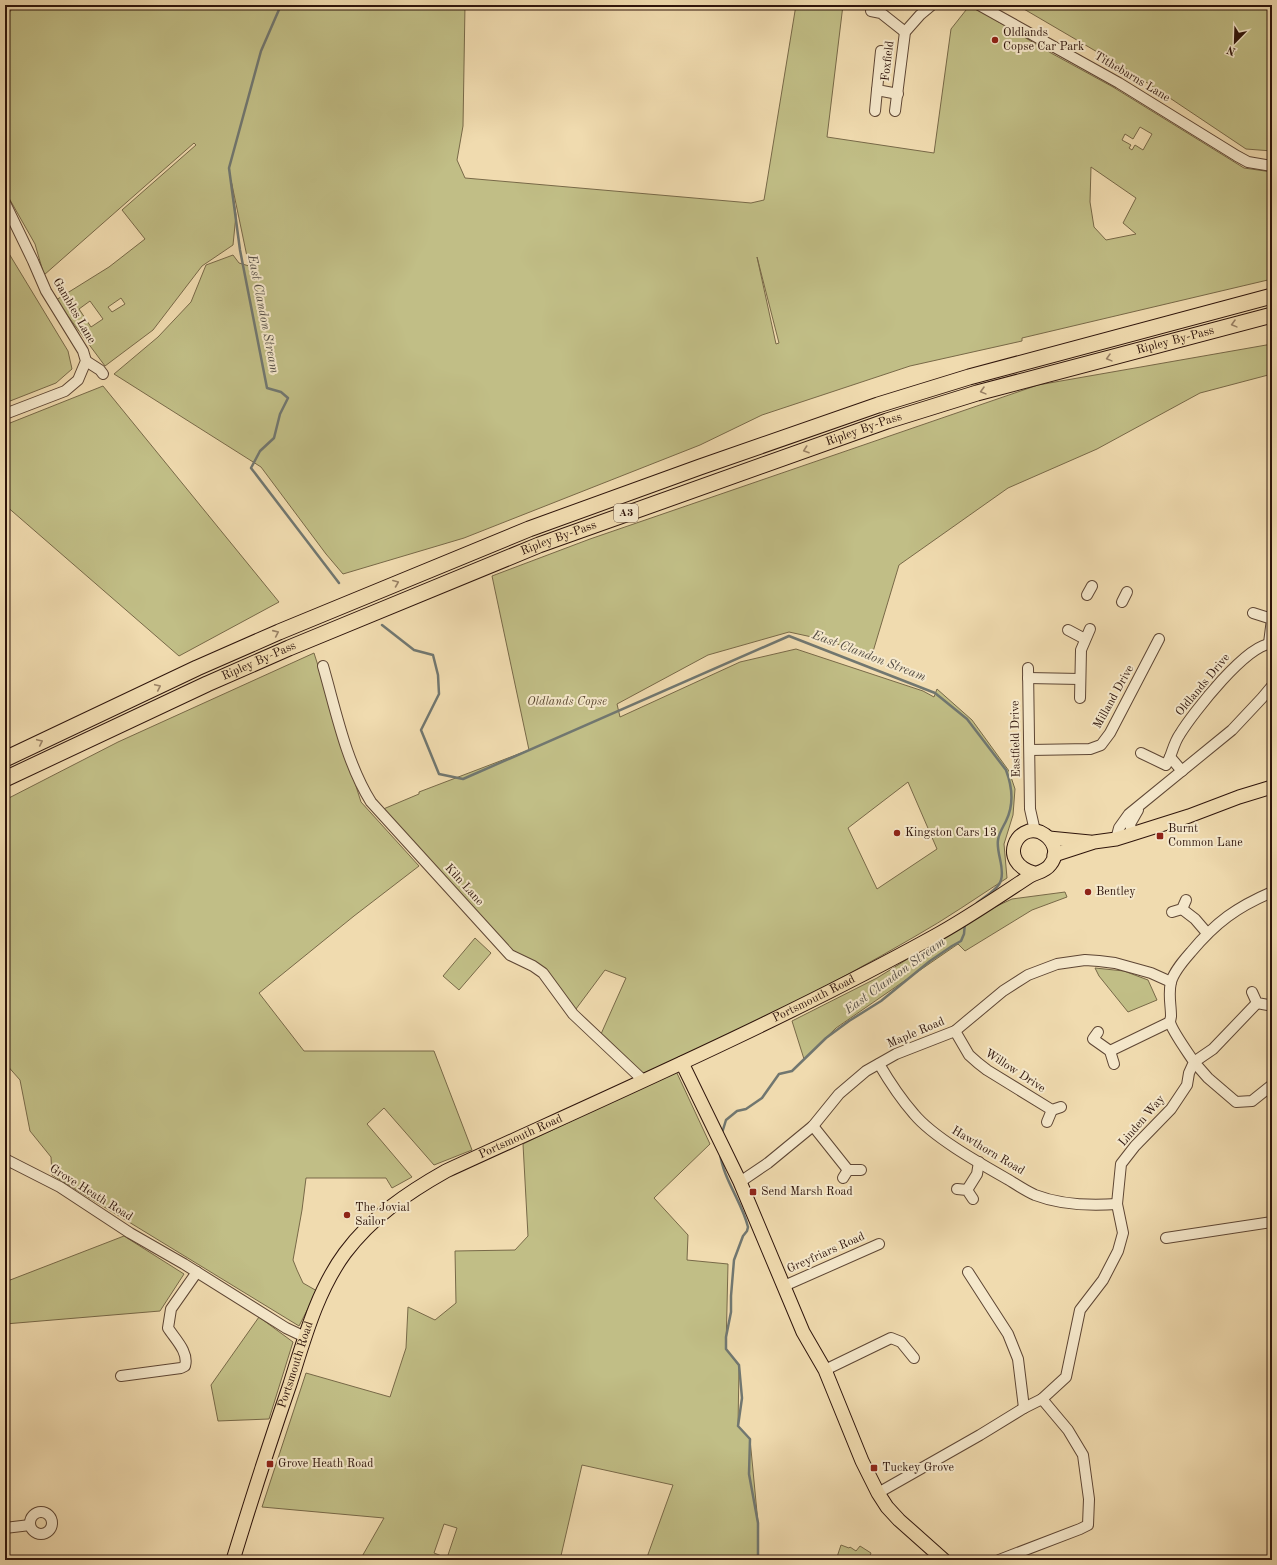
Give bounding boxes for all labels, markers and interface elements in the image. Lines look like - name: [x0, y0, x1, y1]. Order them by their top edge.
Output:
- north arrow: [1215, 22, 1255, 62]
- place label: Oldlands Copse Car Park: [1003, 27, 1084, 53]
- marker: Oldlands Copse Car Park: [990, 35, 1000, 45]
- street label: Foxfield: [880, 40, 896, 82]
- text: N: [1225, 43, 1238, 57]
- street label: Tithebarns Lane: [1092, 50, 1172, 105]
- water label: East Clandon Stream: [245, 252, 281, 375]
- street label: Gambles Lane: [50, 276, 98, 346]
- one-way arrow: [1231, 319, 1238, 328]
- street label: Ripley By-Pass: [1135, 325, 1215, 357]
- one-way arrow: [1105, 353, 1112, 362]
- one-way arrow: [980, 386, 987, 395]
- street label: Ripley By-Pass: [824, 411, 903, 448]
- one-way arrow: [803, 445, 810, 453]
- road number: A3: [614, 504, 638, 522]
- street label: Ripley By-Pass: [519, 519, 598, 558]
- one-way arrow: [392, 580, 400, 588]
- water label: East Clandon Stream: [809, 628, 928, 684]
- one-way arrow: [272, 630, 279, 638]
- street label: Ripley By-Pass: [220, 640, 298, 683]
- street label: Oldlands Drive: [1174, 651, 1233, 718]
- street label: Milland Drive: [1092, 663, 1137, 731]
- one-way arrow: [153, 684, 161, 692]
- park label: Oldlands Copse: [527, 696, 607, 708]
- street label: Eastfield Drive: [1009, 700, 1023, 778]
- one-way arrow: [36, 739, 43, 747]
- place label: Burnt Common Lane: [1168, 823, 1243, 849]
- place label: Kingston Cars 13: [905, 827, 997, 839]
- marker: Kingston Cars 13: [892, 828, 902, 838]
- marker: Burnt Common Lane: [1155, 831, 1165, 841]
- street label: Kiln Lane: [442, 862, 486, 908]
- place label: Bentley: [1096, 886, 1136, 898]
- marker: Bentley: [1083, 887, 1093, 897]
- water label: East Clandon Stream: [842, 935, 948, 1017]
- street label: Portsmouth Road: [771, 973, 857, 1025]
- street label: Maple Road: [886, 1016, 946, 1050]
- street label: Willow Drive: [983, 1047, 1048, 1095]
- street label: Linden Way: [1117, 1093, 1168, 1149]
- street label: Portsmouth Road: [477, 1113, 564, 1161]
- street label: Hawthorn Road: [950, 1125, 1026, 1177]
- street label: Grove Heath Road: [47, 1163, 135, 1223]
- place label: Send Marsh Road: [761, 1186, 853, 1198]
- marker: Send Marsh Road: [748, 1187, 758, 1197]
- place label: The Jovial Sailor: [355, 1202, 410, 1228]
- marker: The Jovial Sailor: [342, 1210, 352, 1220]
- street label: Greyfriars Road: [785, 1230, 867, 1276]
- street label: Portsmouth Road: [276, 1320, 316, 1410]
- place label: Grove Heath Road: [278, 1458, 373, 1470]
- marker: Grove Heath Road: [265, 1459, 275, 1469]
- place label: Tuckey Grove: [882, 1462, 954, 1474]
- marker: Tuckey Grove: [869, 1463, 879, 1473]

